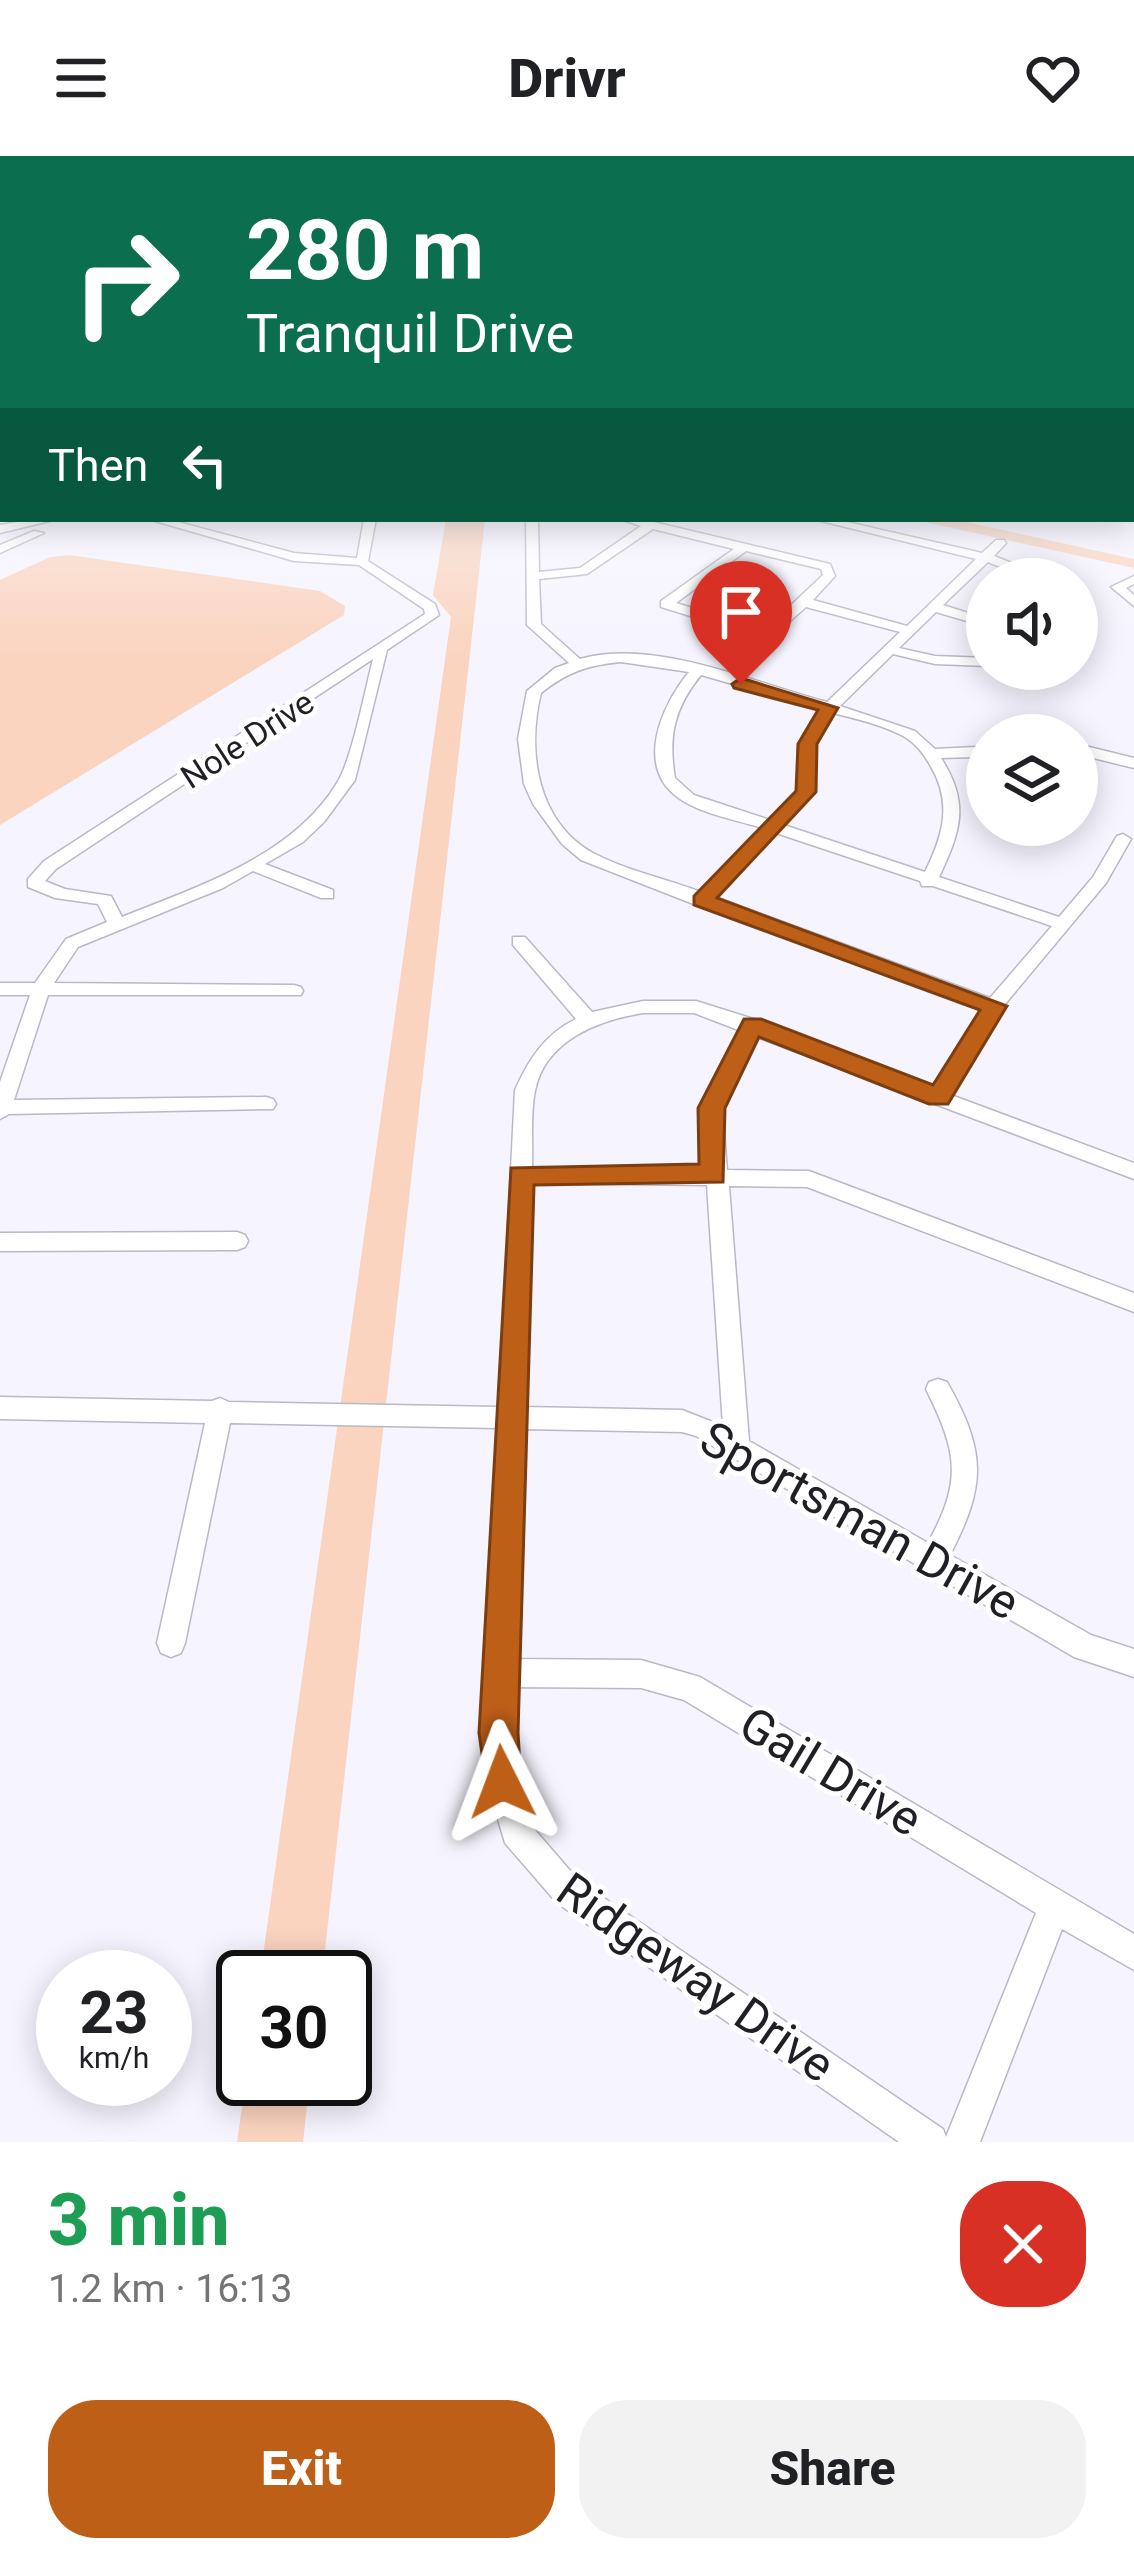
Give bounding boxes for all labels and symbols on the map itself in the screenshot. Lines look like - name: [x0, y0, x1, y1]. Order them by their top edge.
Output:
- pin: [690, 561, 792, 684]
- street label: Nole Drive: [174, 682, 321, 797]
- street label: Sportsman Drive: [691, 1409, 1029, 1631]
- street label: Gail Drive: [730, 1695, 932, 1848]
- position arrow: [439, 1719, 565, 1845]
- street label: Ridgeway Drive: [546, 1861, 845, 2094]
- speed limit sign: 30: [216, 1950, 372, 2106]

